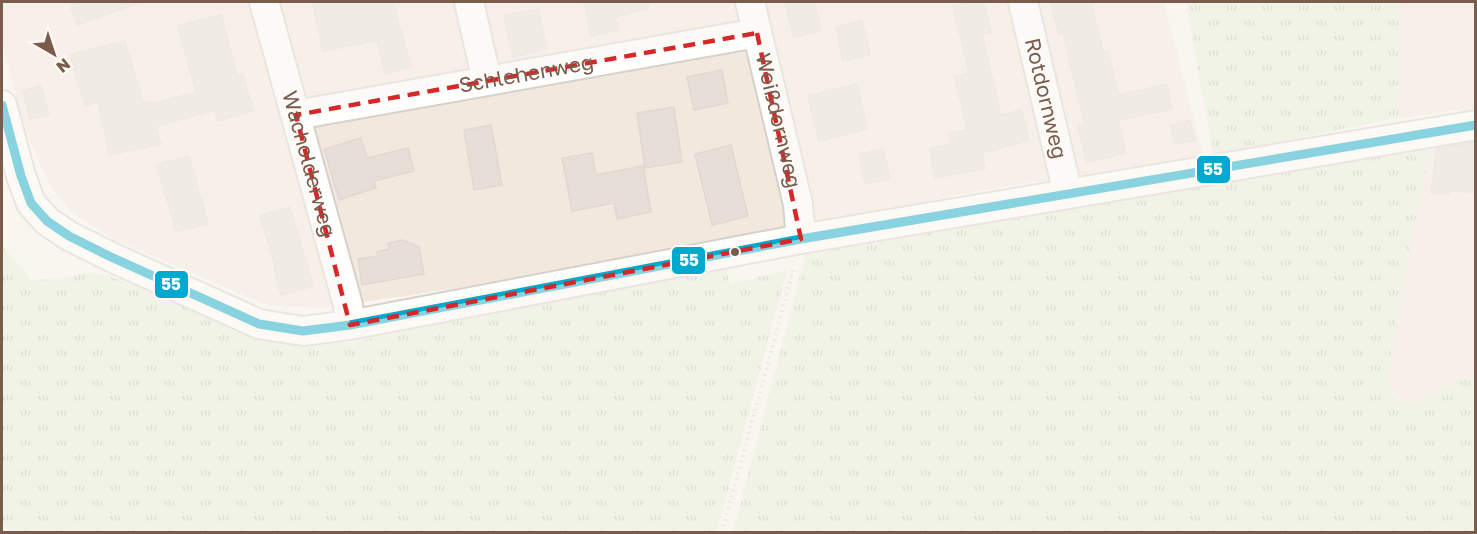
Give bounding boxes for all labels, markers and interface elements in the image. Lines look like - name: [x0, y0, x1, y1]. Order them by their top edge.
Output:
- north arrow: [24, 24, 84, 84]
- street label: Rotdornweg: [1020, 35, 1073, 161]
- street label: Schlehenweg: [457, 48, 596, 98]
- street label: Weißdornweg: [751, 50, 808, 190]
- text: N: [52, 54, 74, 77]
- street label: Wacholderweg: [277, 88, 342, 240]
- line badge: 55: [1196, 155, 1231, 184]
- text: 55: [1203, 159, 1223, 179]
- line badge: 55: [671, 246, 706, 275]
- unlabelled marker: [729, 246, 741, 258]
- text: 55: [679, 250, 699, 270]
- line badge: 55: [154, 270, 189, 299]
- text: 55: [161, 274, 181, 294]

